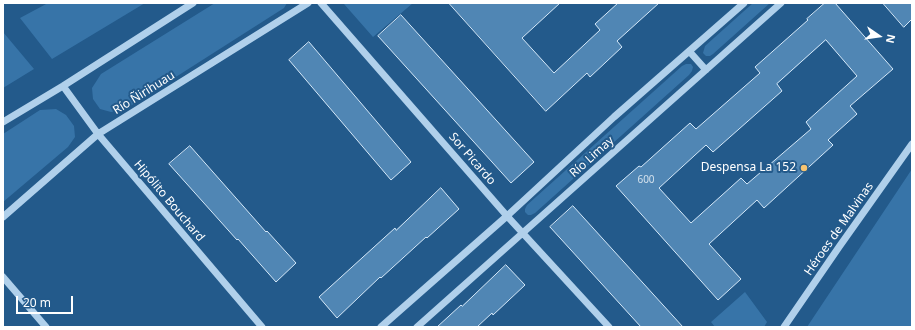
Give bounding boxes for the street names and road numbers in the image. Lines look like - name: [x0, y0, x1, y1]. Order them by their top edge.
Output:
- street label: Río Ñirihuau: [110, 68, 178, 118]
- street label: Sor Picardo: [446, 130, 498, 188]
- street label: Río Limay: [567, 133, 617, 181]
- street label: Hipólito Bouchard: [131, 157, 207, 245]
- street label: Héroes de Malvinas: [801, 180, 877, 278]

